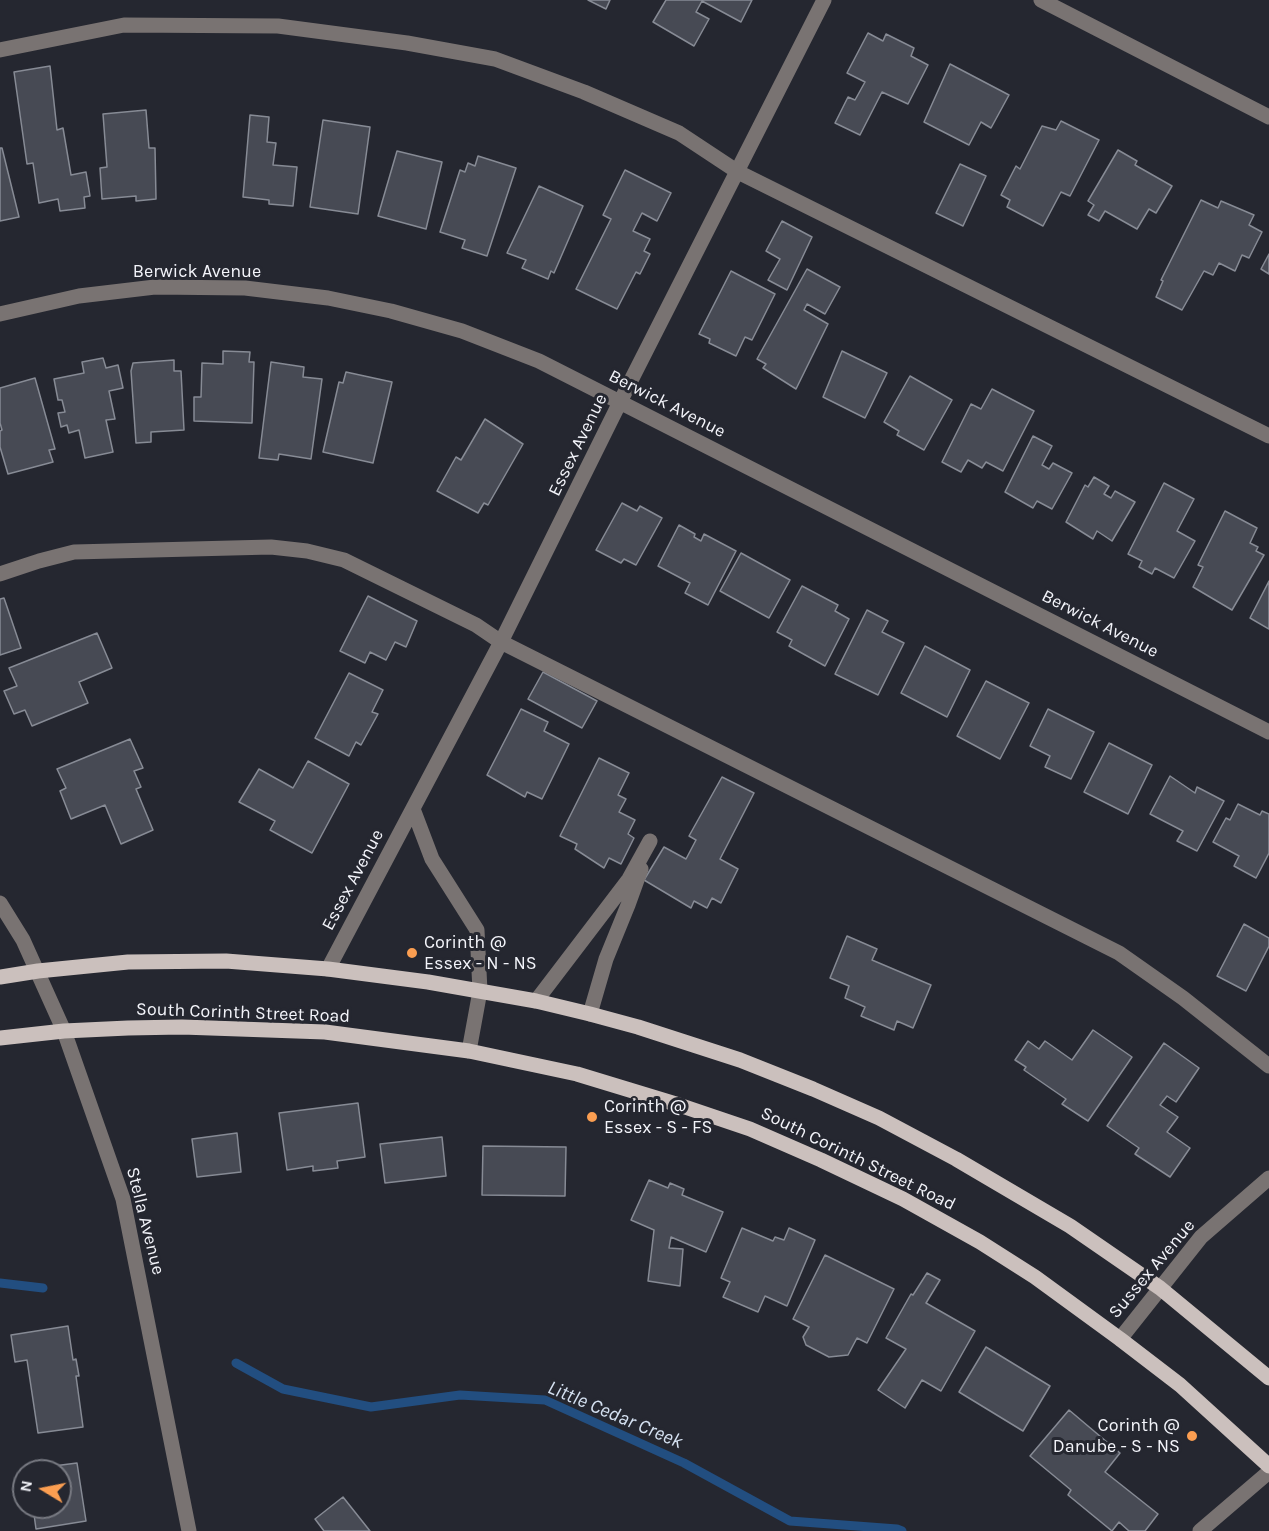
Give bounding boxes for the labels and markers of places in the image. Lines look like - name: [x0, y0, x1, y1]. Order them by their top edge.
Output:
- place label: Corinth @ Essex - N - NS: [424, 932, 537, 974]
- marker: Corinth @ Essex - N - NS: [405, 946, 419, 960]
- place label: Corinth @ Essex - S - FS: [604, 1096, 712, 1138]
- marker: Corinth @ Essex - S - FS: [585, 1110, 599, 1124]
- place label: Corinth @ Danube - S - NS: [1053, 1415, 1180, 1458]
- marker: Corinth @ Danube - S - NS: [1185, 1429, 1199, 1443]

